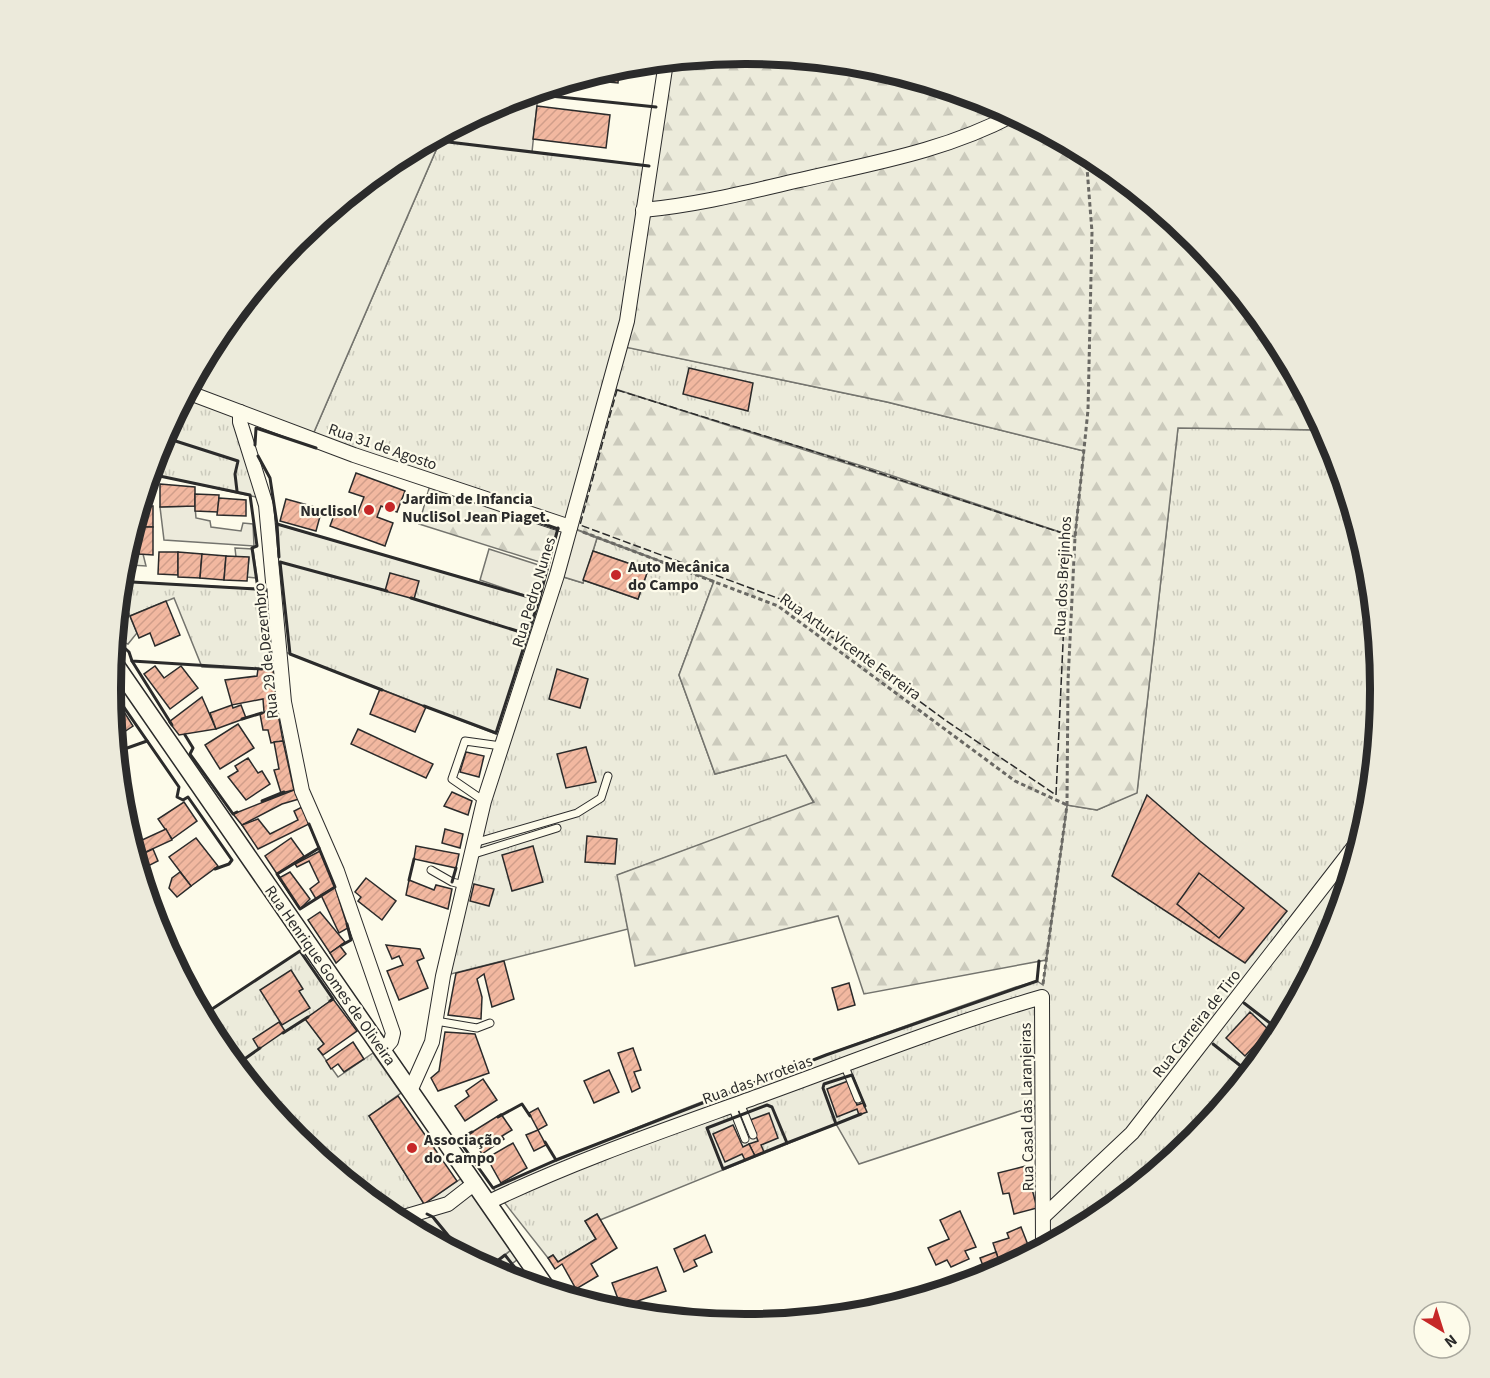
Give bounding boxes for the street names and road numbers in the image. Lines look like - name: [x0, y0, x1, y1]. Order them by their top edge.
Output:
- street label: Rua 31 de Agosto: [325, 418, 440, 476]
- street label: Rua dos Brejinhos: [1049, 515, 1077, 637]
- street label: Rua Pedro Nunes: [507, 534, 561, 650]
- street label: Rua 29 de Dezembro: [248, 582, 284, 720]
- street label: Rua Artur Vicente Ferreira: [775, 588, 926, 706]
- street label: Rua Henrique Gomes de Oliveira: [259, 881, 401, 1070]
- street label: Rua Carreira de Tiro: [1147, 965, 1246, 1082]
- street label: Rua Casal das Laranjeiras: [1015, 1022, 1039, 1192]
- street label: Rua das Arroteias: [699, 1050, 816, 1110]

